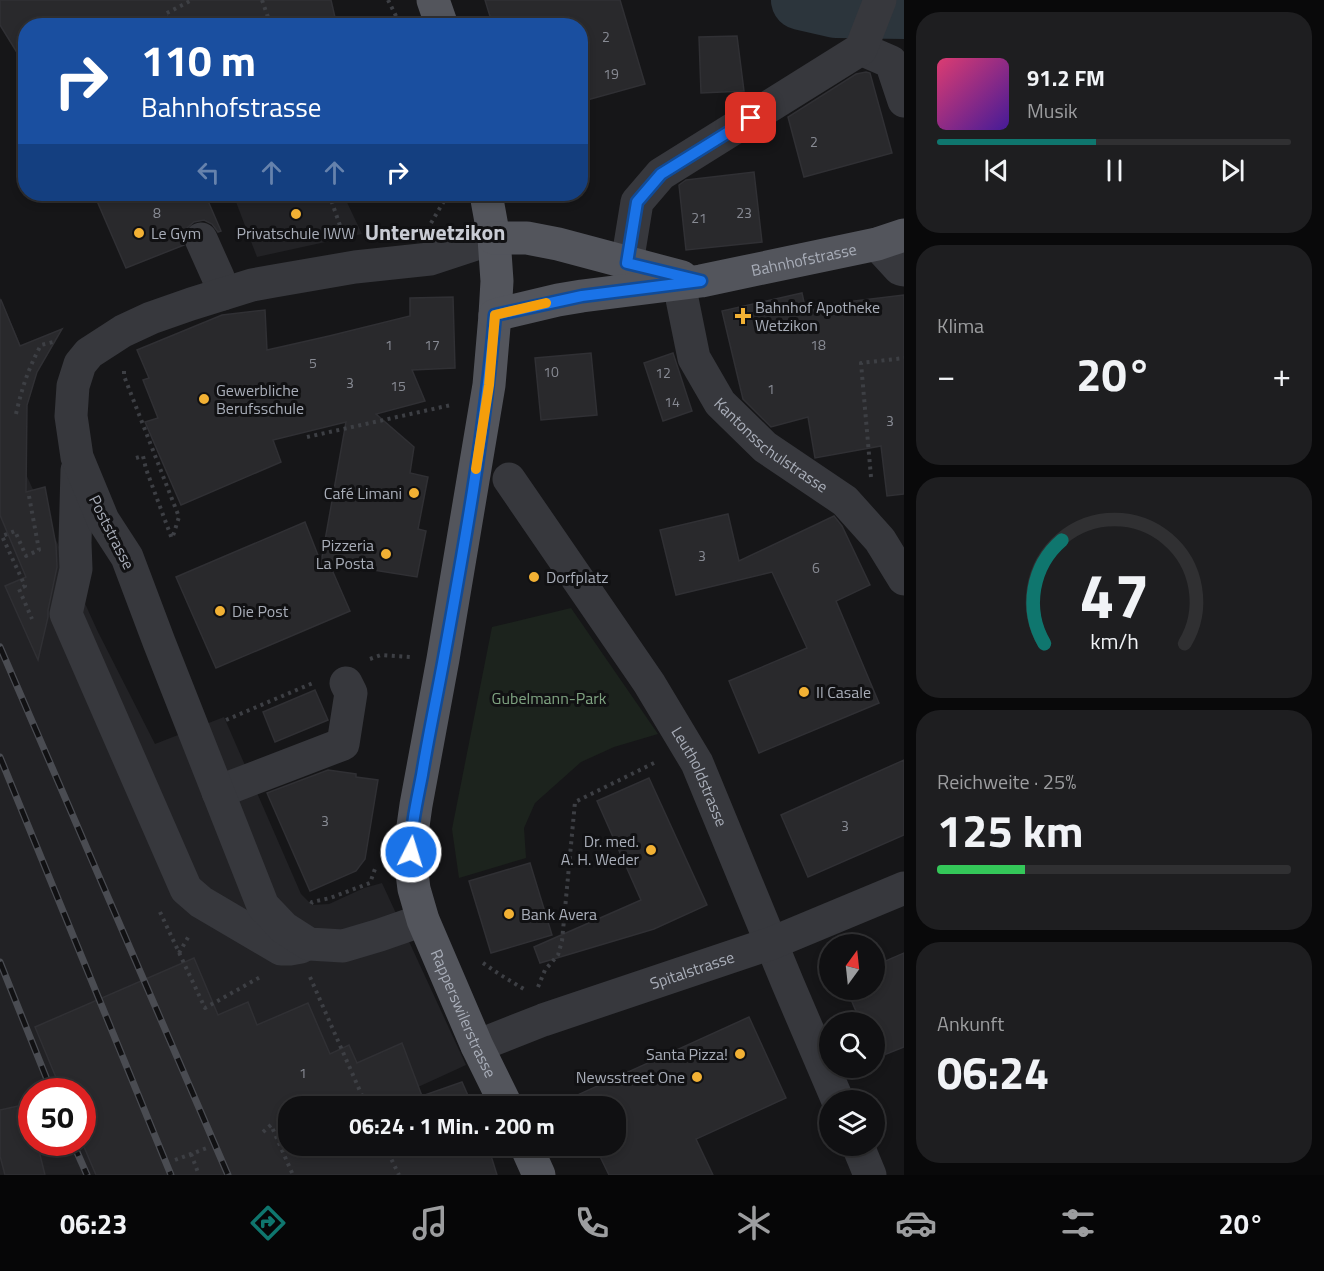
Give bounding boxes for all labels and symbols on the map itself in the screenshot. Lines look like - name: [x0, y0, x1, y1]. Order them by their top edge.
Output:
- house number: 2: [602, 26, 610, 47]
- house number: 19: [603, 63, 619, 84]
- pin: [725, 92, 776, 143]
- house number: 2: [810, 131, 818, 152]
- house number: 8: [153, 202, 161, 223]
- house number: 23: [736, 202, 752, 223]
- marker: Privatschule IWW: [289, 207, 303, 221]
- house number: 21: [691, 207, 707, 228]
- district label: Unterwetzikon: [365, 215, 505, 249]
- place label: Le Gym: [151, 221, 201, 245]
- place label: Privatschule IWW: [237, 221, 355, 245]
- marker: Le Gym: [132, 226, 146, 240]
- street label: Bahnhofstrasse: [749, 237, 859, 282]
- place label: Bahnhof Apotheke Wetzikon: [755, 295, 880, 337]
- marker: Bahnhof Apotheke Wetzikon: [736, 309, 750, 323]
- house number: 1: [385, 334, 393, 355]
- house number: 17: [424, 334, 440, 355]
- house number: 18: [810, 334, 826, 355]
- house number: 5: [309, 352, 317, 373]
- house number: 10: [543, 361, 559, 382]
- house number: 12: [655, 362, 671, 383]
- house number: 3: [346, 372, 354, 393]
- house number: 15: [390, 375, 406, 396]
- place label: Gewerbliche Berufsschule: [216, 378, 304, 420]
- house number: 1: [767, 378, 775, 399]
- house number: 14: [664, 391, 680, 412]
- marker: Gewerbliche Berufsschule: [197, 392, 211, 406]
- street label: Kantonsschulstrasse: [709, 392, 833, 498]
- house number: 3: [886, 410, 894, 431]
- place label: Café Limani: [324, 481, 402, 505]
- marker: Café Limani: [407, 486, 421, 500]
- street label: Poststrasse: [83, 491, 141, 573]
- place label: Pizzeria La Posta: [316, 533, 374, 575]
- house number: 3: [698, 545, 706, 566]
- marker: Pizzeria La Posta: [379, 547, 393, 561]
- house number: 6: [812, 557, 820, 578]
- place label: Dorfplatz: [546, 565, 609, 589]
- marker: Dorfplatz: [527, 570, 541, 584]
- place label: Die Post: [232, 599, 289, 623]
- marker: Die Post: [213, 604, 227, 618]
- place label: Il Casale: [816, 680, 871, 704]
- marker: Il Casale: [797, 685, 811, 699]
- park label: Gubelmann-Park: [492, 686, 607, 710]
- street label: Leutholdstrasse: [666, 722, 734, 830]
- house number: 3: [321, 810, 329, 831]
- house number: 3: [841, 815, 849, 836]
- position arrow: [379, 820, 443, 884]
- place label: Dr. med. A. H. Weder: [561, 829, 639, 871]
- marker: Dr. med. A. H. Weder: [644, 843, 658, 857]
- place label: Bank Avera: [521, 902, 597, 926]
- marker: Bank Avera: [502, 907, 516, 921]
- north arrow: [819, 934, 885, 1000]
- street label: Rapperswilerstrasse: [425, 945, 503, 1082]
- street label: Spitalstrasse: [647, 945, 737, 995]
- place label: Santa Pizza!: [646, 1042, 728, 1066]
- marker: Santa Pizza!: [733, 1047, 747, 1061]
- house number: 1: [299, 1062, 307, 1083]
- place label: Newsstreet One: [576, 1065, 685, 1089]
- marker: Newsstreet One: [690, 1070, 704, 1084]
- speed limit sign: 50: [18, 1078, 96, 1156]

